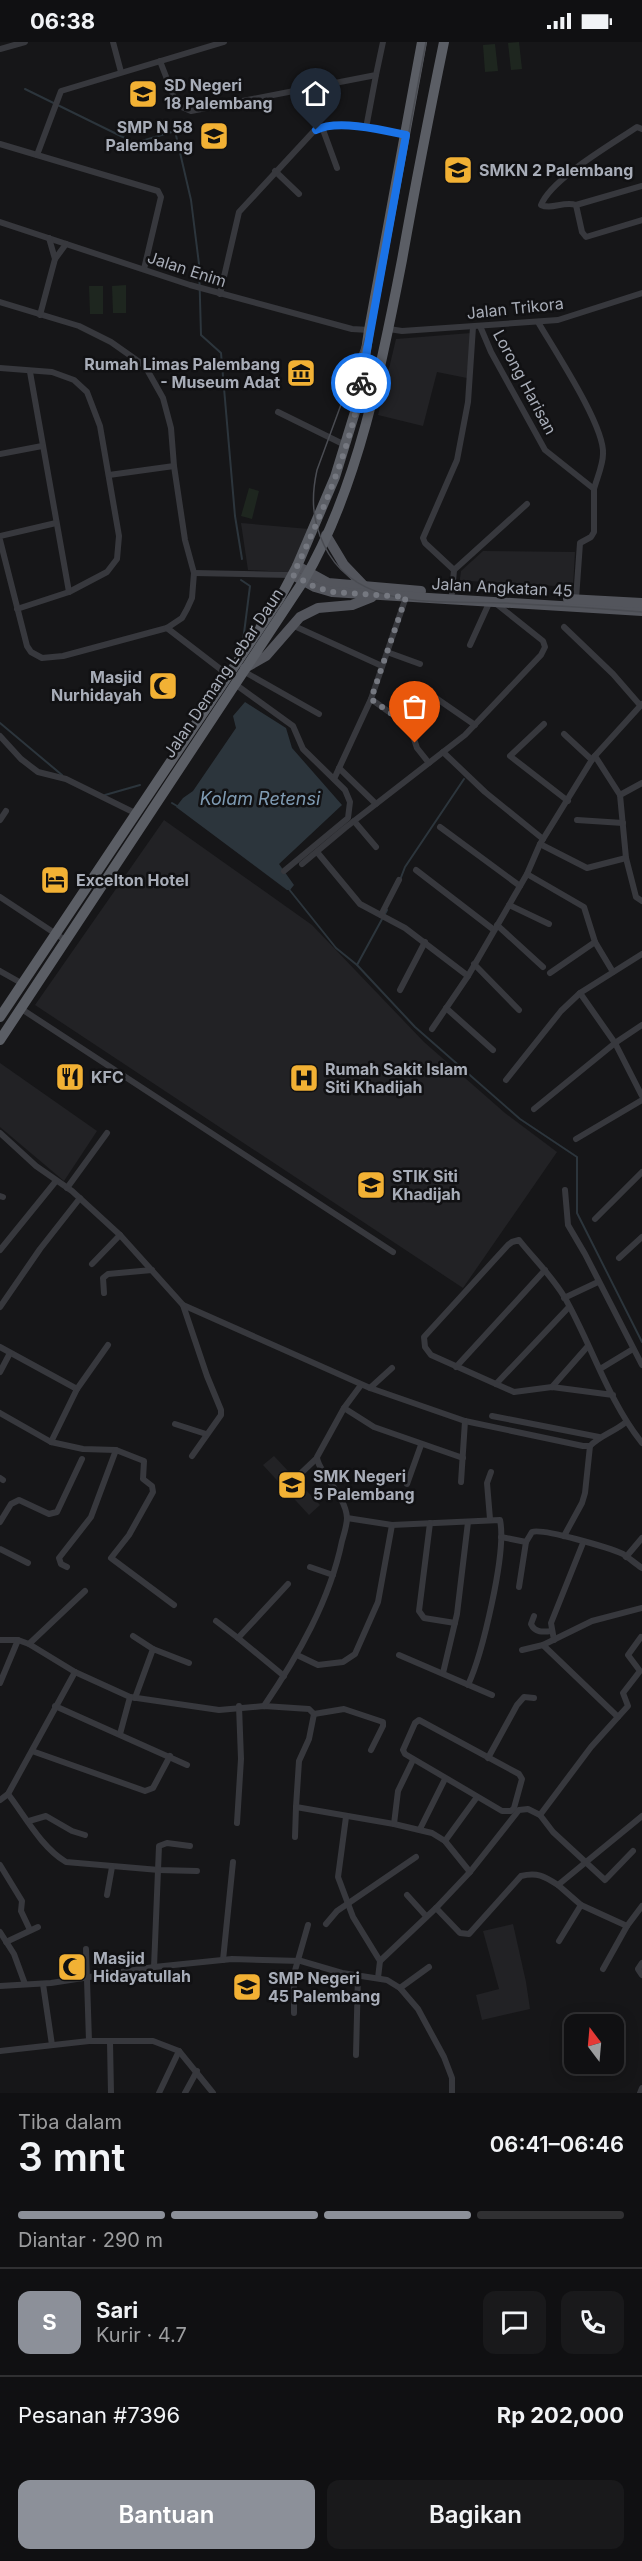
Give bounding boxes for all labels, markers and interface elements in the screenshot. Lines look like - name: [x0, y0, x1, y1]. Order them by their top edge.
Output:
- text: 06:38: [30, 8, 95, 34]
- pin: [290, 68, 341, 130]
- place label: SD Negeri 18 Palembang: [164, 75, 273, 113]
- icon: home: [299, 77, 332, 110]
- school or university icon: SD Negeri 18 Palembang: [127, 78, 159, 110]
- place label: SMP N 58 Palembang: [105, 117, 193, 155]
- school or university icon: SMP N 58 Palembang: [198, 120, 230, 152]
- school or university icon: SMKN 2 Palembang: [442, 154, 474, 186]
- place label: SMKN 2 Palembang: [479, 160, 633, 180]
- street label: Jalan Enim: [145, 247, 229, 291]
- street label: Jalan Trikora: [465, 293, 565, 323]
- street label: Lorong Harisan: [489, 326, 561, 438]
- courier: [331, 353, 391, 413]
- place label: Rumah Limas Palembang - Museum Adat: [84, 354, 280, 392]
- museum icon: Rumah Limas Palembang - Museum Adat: [285, 357, 317, 389]
- icon: bike: [345, 367, 378, 400]
- street label: Jalan Angkatan 45: [431, 573, 573, 601]
- street label: Jalan Demang Lebar Daun: [159, 585, 287, 761]
- place label: Masjid Nurhidayah: [51, 667, 142, 705]
- mosque icon: Masjid Nurhidayah: [147, 670, 179, 702]
- pin: [389, 681, 440, 743]
- icon: bag: [398, 690, 431, 723]
- water label: Kolam Retensi: [200, 788, 321, 809]
- hotel icon: Excelton Hotel: [39, 864, 71, 896]
- place label: Excelton Hotel: [76, 870, 189, 890]
- place label: Rumah Sakit Islam Siti Khadijah: [325, 1059, 468, 1097]
- restaurant icon: KFC: [54, 1061, 86, 1093]
- hospital icon: Rumah Sakit Islam Siti Khadijah: [288, 1062, 320, 1094]
- place label: KFC: [91, 1067, 124, 1087]
- place label: STIK Siti Khadijah: [392, 1166, 461, 1204]
- school or university icon: STIK Siti Khadijah: [355, 1169, 387, 1201]
- place label: SMK Negeri 5 Palembang: [313, 1466, 415, 1504]
- school or university icon: SMK Negeri 5 Palembang: [276, 1469, 308, 1501]
- place label: Masjid Hidayatullah: [93, 1948, 191, 1986]
- mosque icon: Masjid Hidayatullah: [56, 1951, 88, 1983]
- place label: SMP Negeri 45 Palembang: [268, 1968, 380, 2006]
- school or university icon: SMP Negeri 45 Palembang: [231, 1971, 263, 2003]
- north arrow: [564, 2014, 624, 2074]
- map controls: [564, 2014, 624, 2074]
- text: Tiba dalam: [18, 2110, 122, 2134]
- text: 06:41–06:46: [490, 2131, 624, 2157]
- text: 3 mnt: [18, 2133, 125, 2180]
- text: Diantar · 290 m: [18, 2228, 163, 2252]
- button: chat: [483, 2291, 546, 2354]
- button: phone: [561, 2291, 624, 2354]
- text: Sari: [96, 2297, 138, 2323]
- text: S: [42, 2309, 57, 2335]
- text: Kurir · 4.7: [96, 2323, 187, 2347]
- text: Pesanan #7396: [18, 2402, 180, 2428]
- text: Rp 202,000: [497, 2402, 624, 2428]
- button: Bantuan: [18, 2480, 315, 2549]
- button: Bagikan: [327, 2480, 624, 2549]

